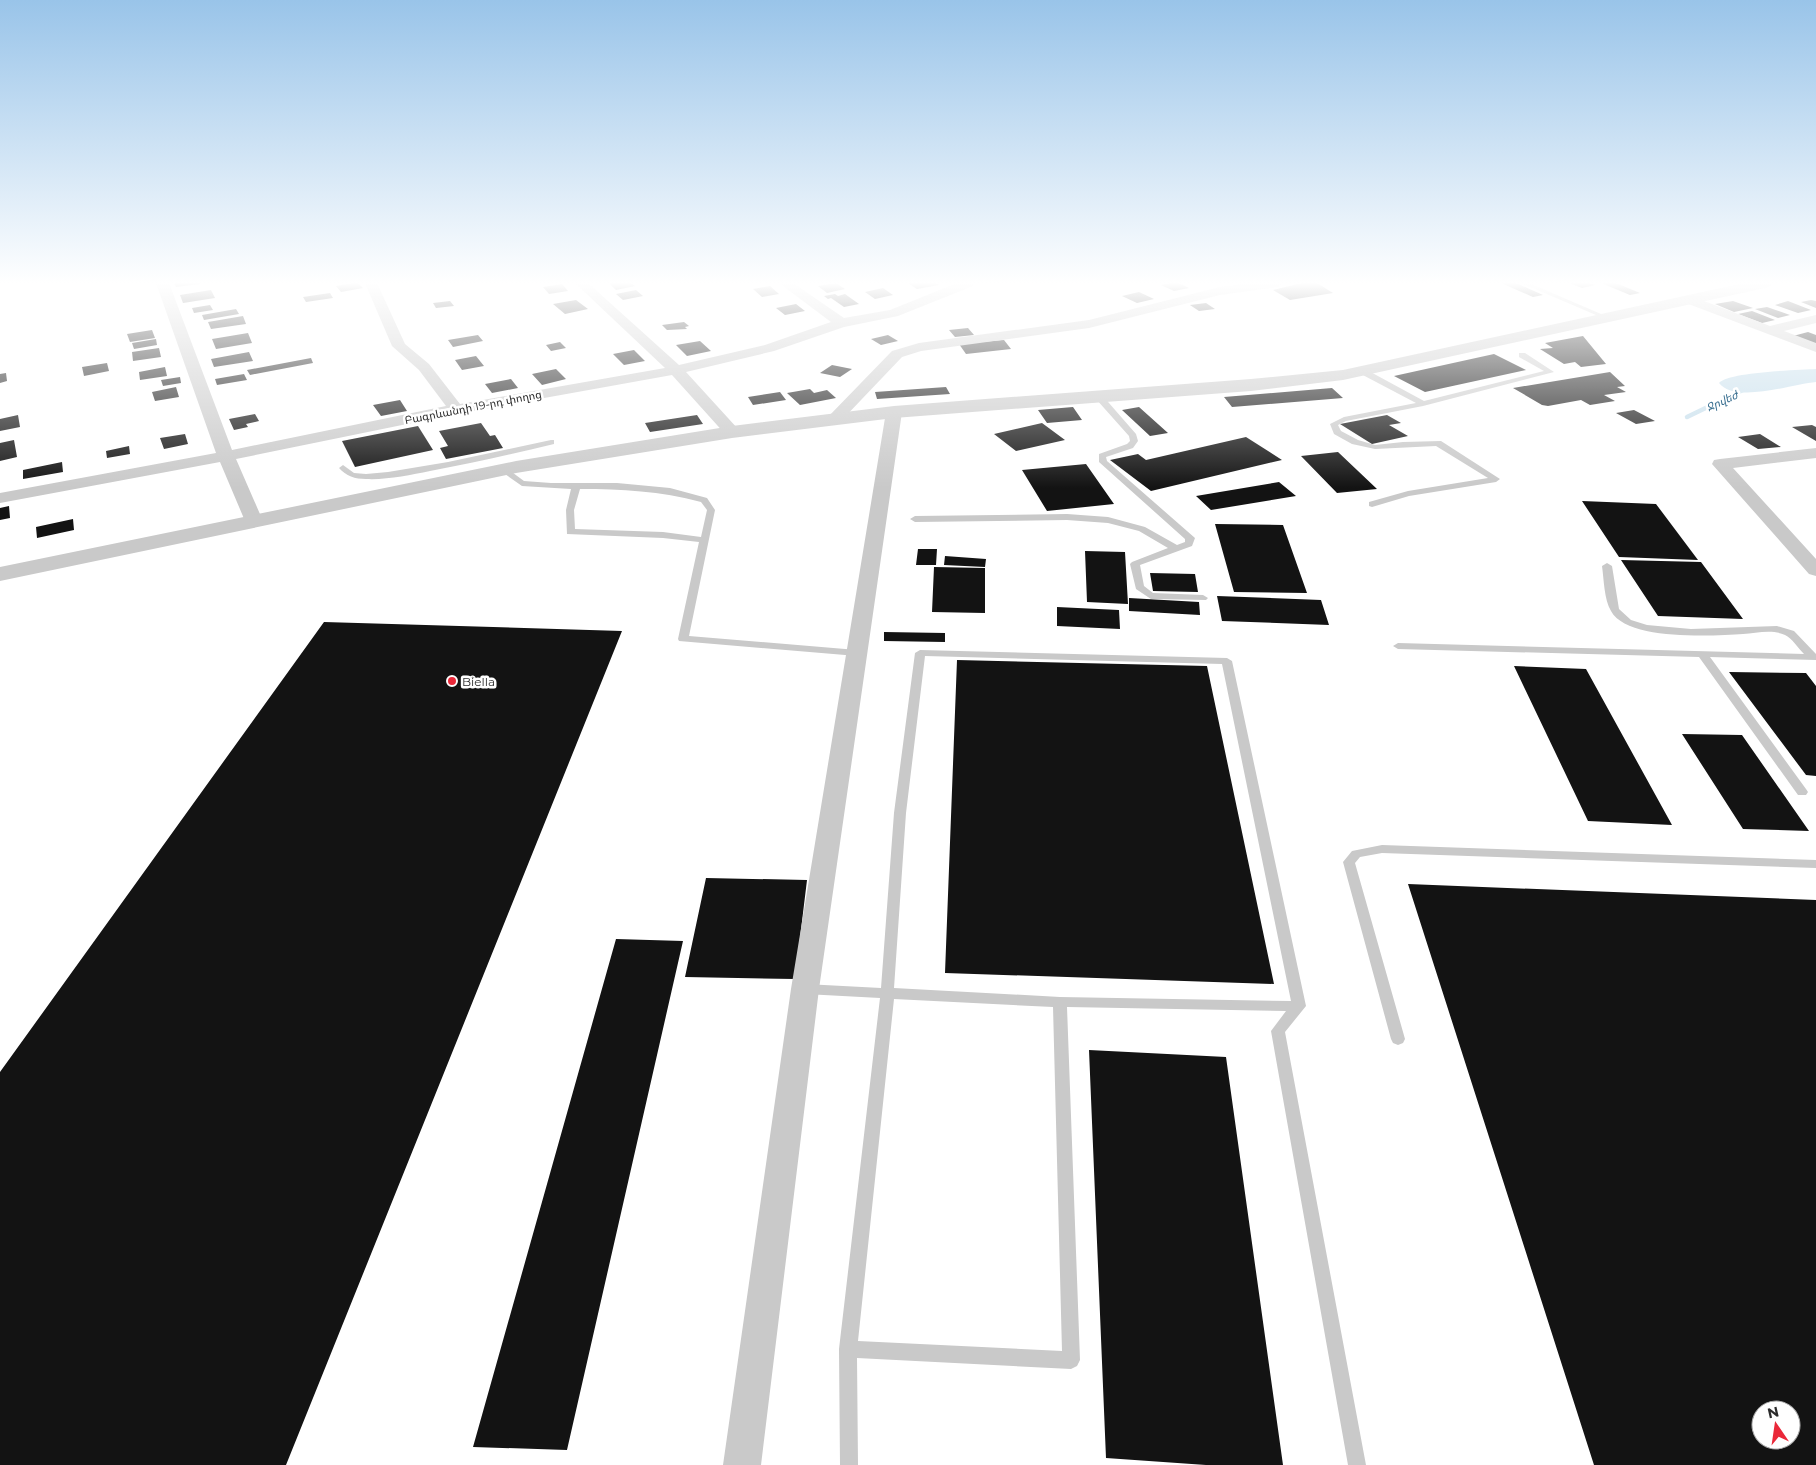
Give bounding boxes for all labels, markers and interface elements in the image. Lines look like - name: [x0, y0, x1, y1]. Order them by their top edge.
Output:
- street label: Բագրևանդի 19-րդ փողոց: [403, 387, 543, 427]
- water label: Ջրվեժ: [1704, 387, 1741, 414]
- place label: Biella: [462, 674, 495, 689]
- marker: Biella: [446, 675, 458, 687]
- north arrow: [1751, 1400, 1801, 1450]
- text: N: [1766, 1402, 1781, 1422]

